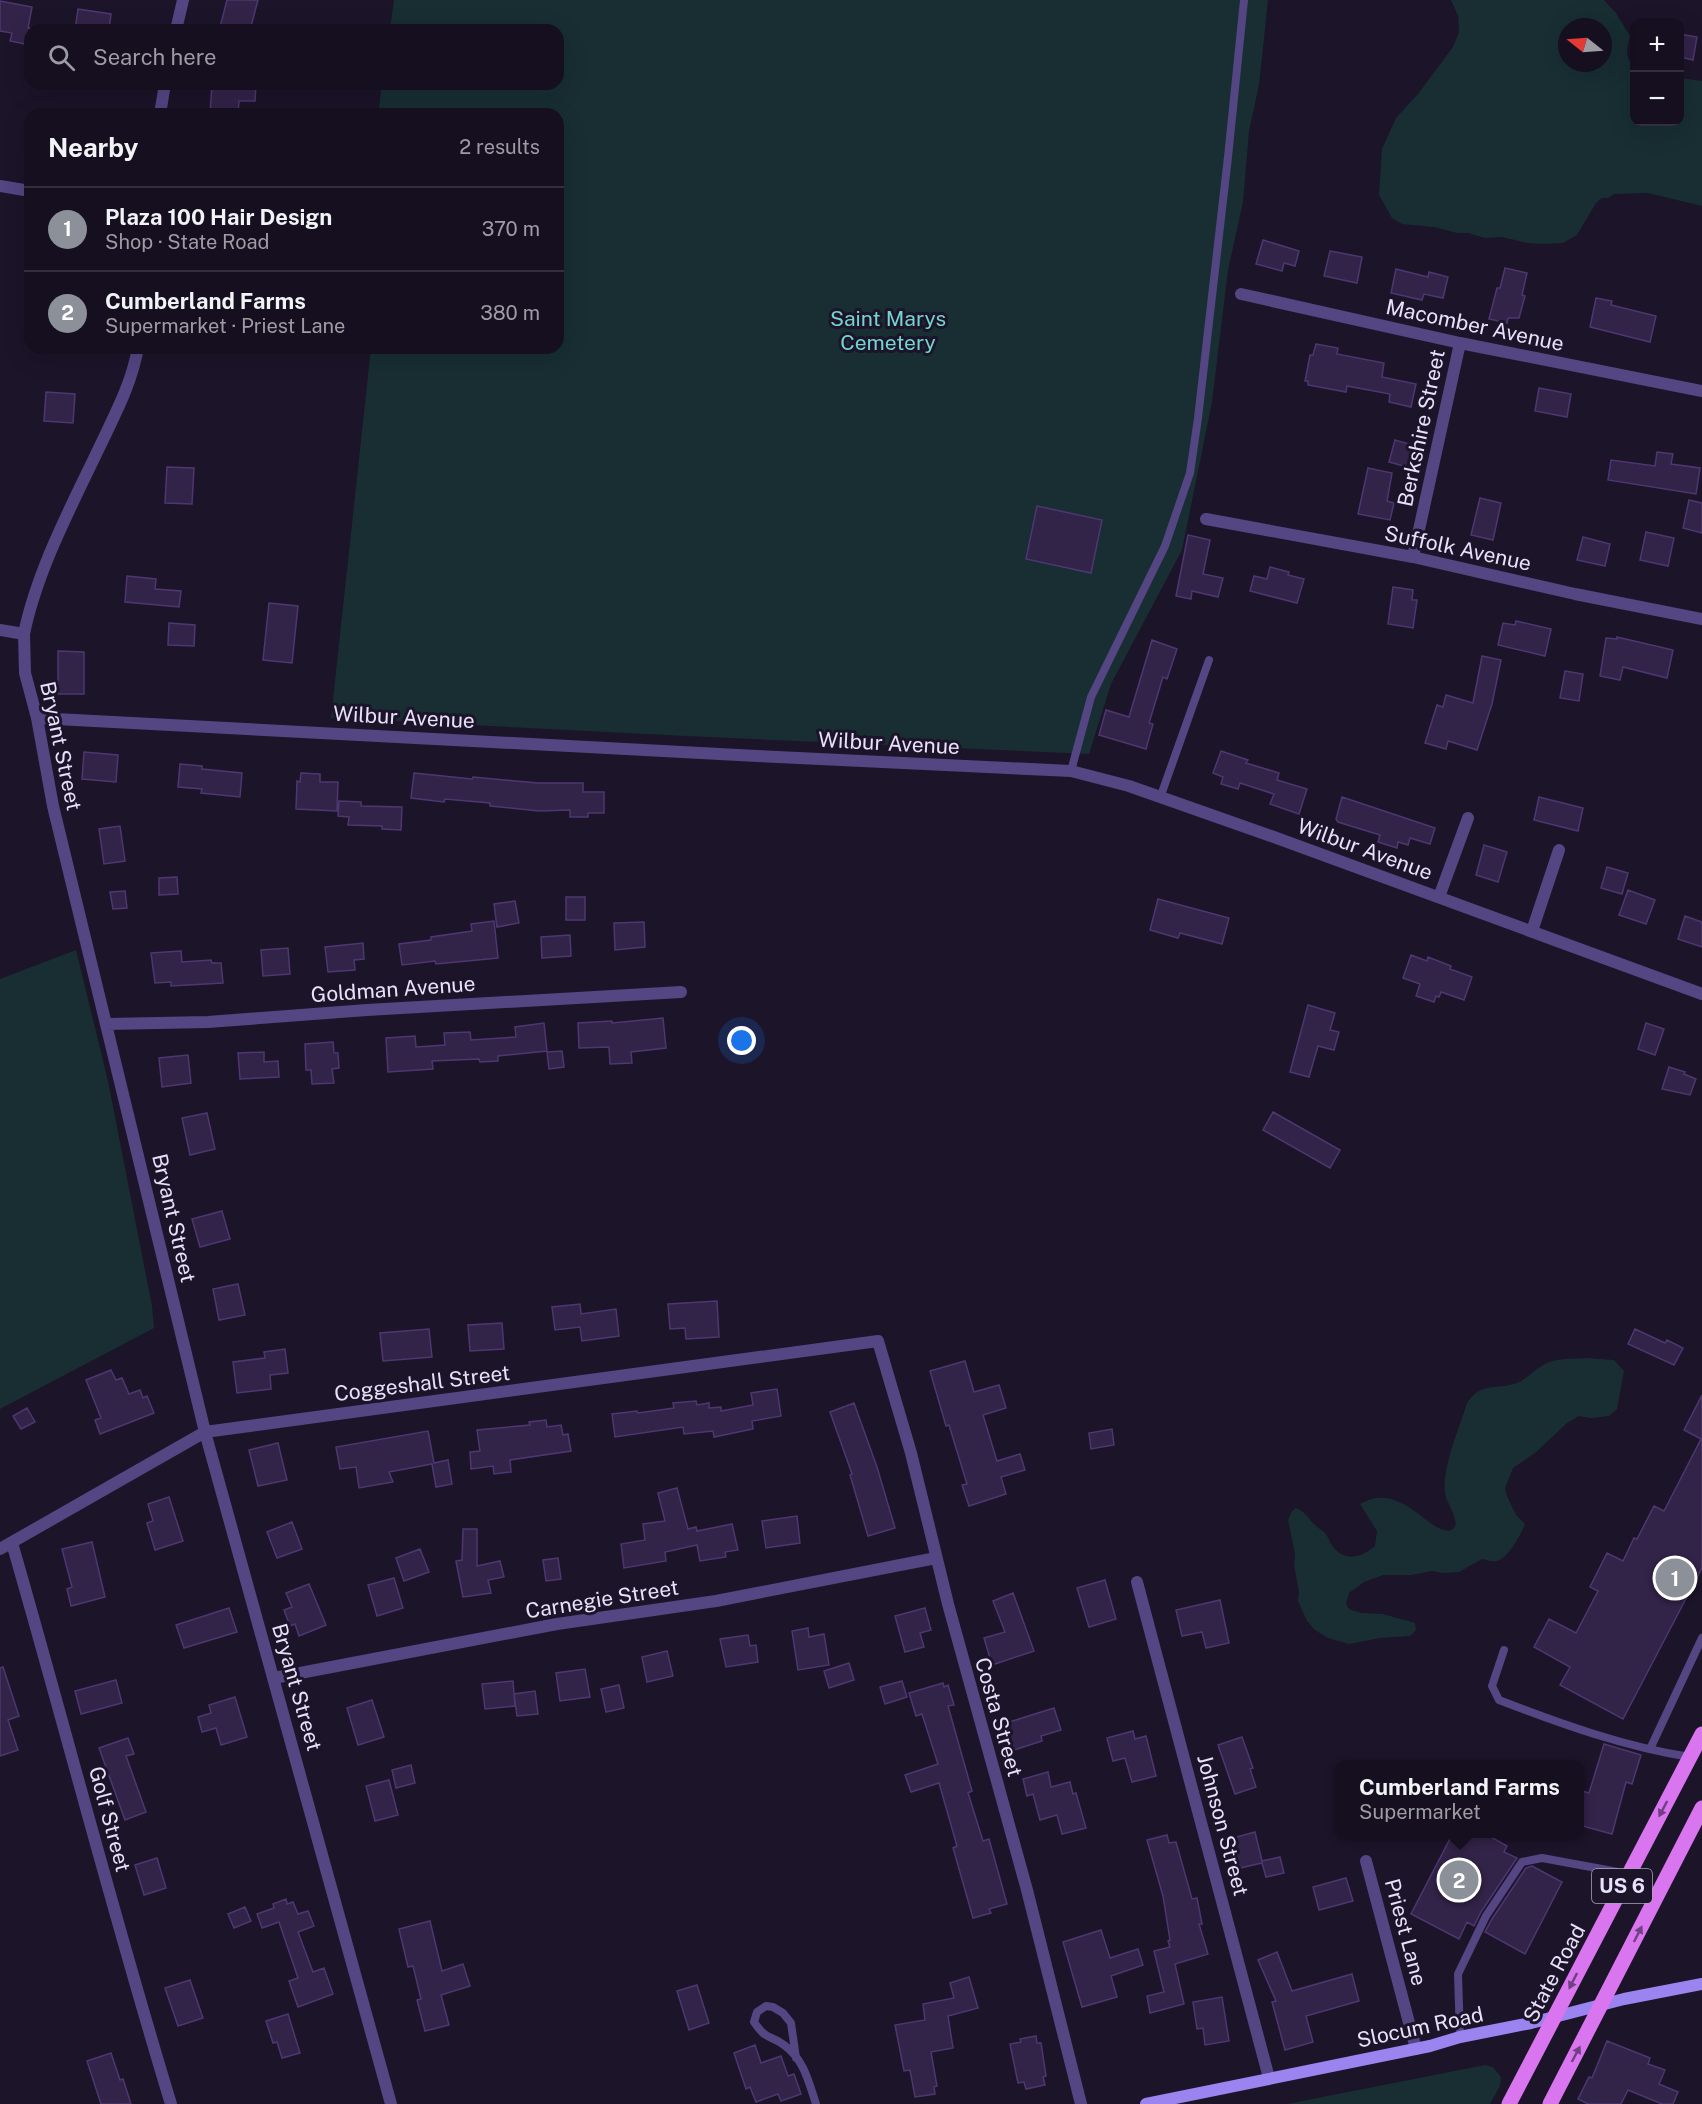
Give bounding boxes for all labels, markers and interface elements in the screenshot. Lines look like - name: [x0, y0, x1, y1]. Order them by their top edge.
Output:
- north arrow: [1558, 18, 1612, 72]
- map controls: [1630, 18, 1684, 126]
- button: +: [1630, 18, 1684, 72]
- search box: [24, 24, 564, 90]
- icon: search: [45, 41, 78, 74]
- text: Search here: [93, 44, 217, 70]
- button: −: [1630, 72, 1684, 126]
- text: Nearby: [48, 132, 138, 163]
- text: 2 results: [459, 135, 540, 159]
- text: Plaza 100 Hair Design: [105, 204, 332, 230]
- text: 1: [63, 217, 72, 241]
- text: 370 m: [482, 217, 540, 241]
- text: Shop · State Road: [105, 230, 269, 254]
- text: Cumberland Farms: [105, 288, 306, 314]
- street label: Macomber Avenue: [1384, 294, 1566, 356]
- text: 2: [61, 301, 74, 325]
- text: 380 m: [480, 301, 540, 325]
- park label: Saint Marys Cemetery: [830, 306, 946, 355]
- text: Supermarket · Priest Lane: [105, 314, 345, 338]
- street label: Berkshire Street: [1392, 347, 1450, 509]
- street label: Suffolk Avenue: [1382, 520, 1534, 576]
- street label: Bryant Street: [35, 679, 87, 813]
- street label: Wilbur Avenue: [333, 701, 475, 733]
- street label: Wilbur Avenue: [818, 727, 960, 759]
- street label: Wilbur Avenue: [1294, 813, 1436, 885]
- street label: Goldman Avenue: [310, 971, 476, 1007]
- your location: [727, 1026, 756, 1055]
- street label: Bryant Street: [147, 1151, 201, 1285]
- street label: Coggeshall Street: [333, 1360, 511, 1406]
- pin: 1: [1656, 1556, 1694, 1600]
- street label: Carnegie Street: [524, 1575, 680, 1623]
- street label: Bryant Street: [267, 1620, 327, 1754]
- street label: Costa Street: [970, 1655, 1028, 1779]
- street label: Johnson Street: [1192, 1752, 1254, 1898]
- popup: [1335, 1760, 1584, 1838]
- street label: Golf Street: [84, 1764, 136, 1874]
- text: Cumberland Farms: [1359, 1774, 1560, 1800]
- text: Supermarket: [1359, 1800, 1481, 1824]
- one-way arrow: [1658, 1800, 1668, 1817]
- pin: 2: [1440, 1858, 1478, 1902]
- road number: US 6: [1592, 1869, 1652, 1903]
- street label: Priest Lane: [1380, 1876, 1432, 1988]
- street label: State Road: [1518, 1920, 1590, 2026]
- one-way arrow: [1633, 1925, 1643, 1942]
- one-way arrow: [1568, 1973, 1578, 1990]
- street label: Slocum Road: [1355, 2001, 1485, 2053]
- one-way arrow: [1571, 2046, 1581, 2063]

